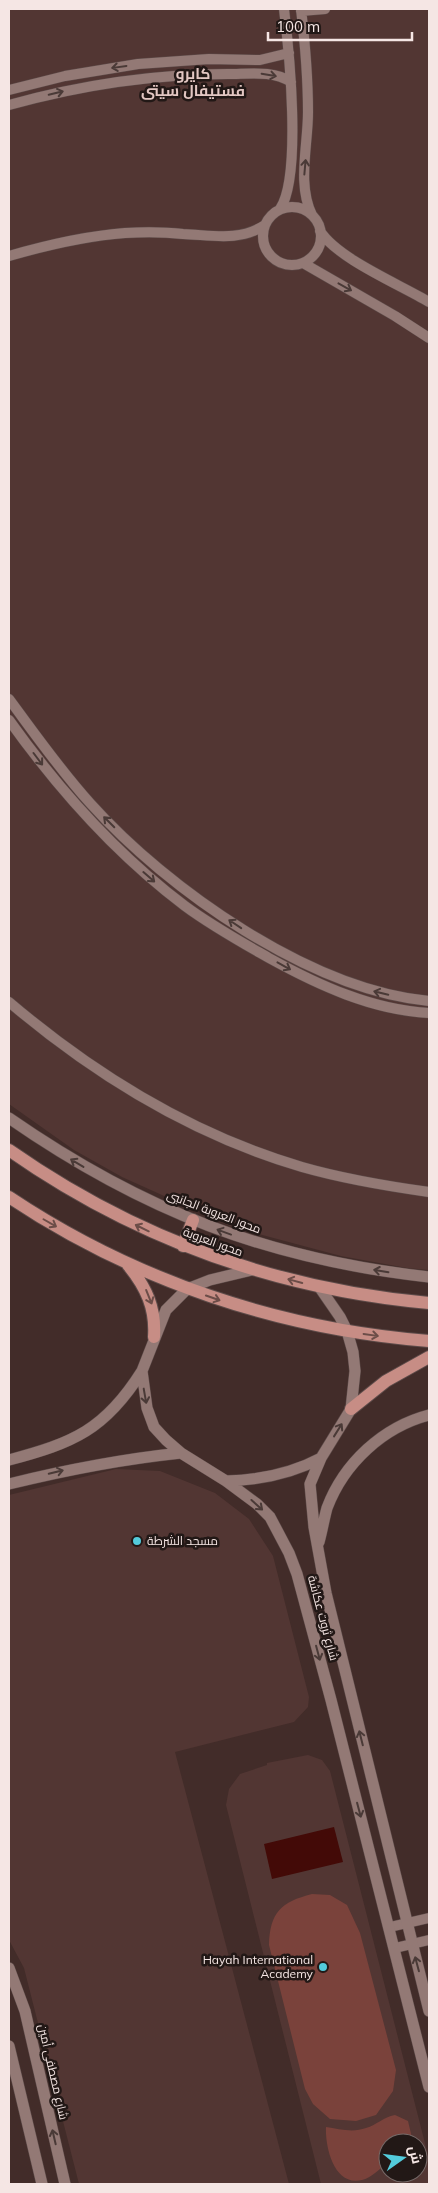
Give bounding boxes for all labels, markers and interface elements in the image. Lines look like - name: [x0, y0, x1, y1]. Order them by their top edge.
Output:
- scale bar: [268, 10, 412, 42]
- text: 100 m: [276, 17, 320, 36]
- one-way arrow: [112, 62, 128, 72]
- district label: كايرو فستيفال سيتى: [141, 64, 245, 100]
- one-way arrow: [261, 70, 277, 80]
- one-way arrow: [48, 88, 64, 97]
- one-way arrow: [300, 160, 310, 176]
- one-way arrow: [337, 283, 351, 293]
- one-way arrow: [32, 752, 43, 765]
- one-way arrow: [102, 816, 115, 828]
- one-way arrow: [142, 871, 155, 882]
- one-way arrow: [228, 918, 242, 929]
- one-way arrow: [277, 961, 292, 971]
- one-way arrow: [374, 988, 390, 997]
- one-way arrow: [70, 1157, 84, 1167]
- street label: محور العروبة الجانبى: [165, 1187, 263, 1236]
- one-way arrow: [42, 1219, 57, 1228]
- one-way arrow: [135, 1222, 150, 1232]
- street label: محور العروبة: [181, 1224, 245, 1259]
- one-way arrow: [216, 1227, 232, 1236]
- one-way arrow: [373, 1266, 389, 1276]
- one-way arrow: [288, 1276, 304, 1285]
- one-way arrow: [144, 1289, 154, 1304]
- one-way arrow: [205, 1293, 221, 1303]
- one-way arrow: [363, 1330, 379, 1340]
- one-way arrow: [141, 1387, 151, 1403]
- one-way arrow: [333, 1424, 343, 1438]
- one-way arrow: [48, 1467, 64, 1477]
- one-way arrow: [251, 1499, 264, 1511]
- place label: مسجد الشرطة: [147, 1533, 218, 1548]
- marker: مسجد الشرطة: [131, 1535, 143, 1547]
- street label: شارع ثروت عكاشة: [304, 1574, 342, 1663]
- one-way arrow: [314, 1644, 323, 1660]
- one-way arrow: [356, 1731, 365, 1747]
- one-way arrow: [355, 1802, 365, 1818]
- place label: Hayah International Academy: [203, 1952, 314, 1981]
- one-way arrow: [412, 1956, 421, 1972]
- marker: Hayah International Academy: [317, 1961, 329, 1973]
- street label: شارع مصطفى أمين: [34, 2023, 72, 2121]
- one-way arrow: [49, 2129, 58, 2145]
- north arrow: [378, 2133, 428, 2183]
- text: ش: [405, 2144, 427, 2166]

